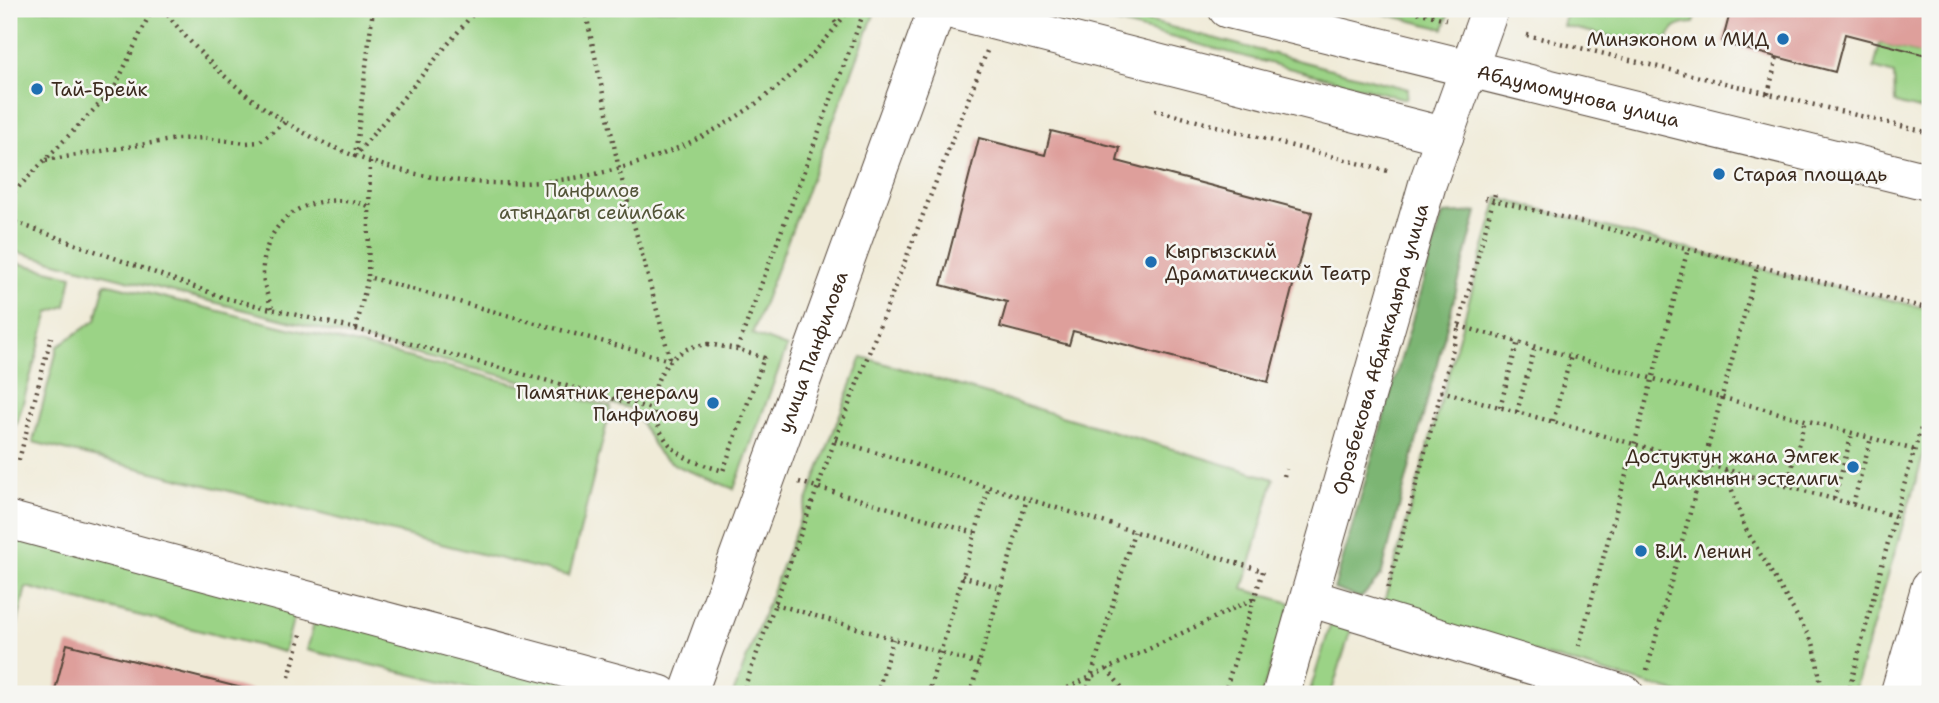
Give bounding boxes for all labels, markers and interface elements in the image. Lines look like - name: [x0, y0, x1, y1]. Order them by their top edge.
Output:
- place label: Минэконом и МИД: [1587, 27, 1770, 52]
- marker: Минэконом и МИД: [1775, 31, 1791, 47]
- street label: Абдумомунова улица: [1475, 59, 1682, 133]
- place label: Тай-Брейк: [51, 77, 148, 102]
- marker: Тай-Брейк: [29, 81, 45, 97]
- place label: Старая площадь: [1733, 162, 1887, 187]
- marker: Старая площадь: [1711, 166, 1727, 182]
- park label: Панфилов атындагы сейилбак: [499, 178, 685, 225]
- street label: Орозбекова Абдыкадыра улица: [1327, 200, 1434, 498]
- place label: Кыргызский Драматический Театр: [1165, 239, 1371, 286]
- marker: Кыргызский Драматический Театр: [1143, 254, 1159, 270]
- street label: улица Панфилова: [772, 268, 854, 436]
- place label: Памятник генералу Панфилову: [516, 380, 699, 427]
- marker: Памятник генералу Панфилову: [705, 395, 721, 411]
- place label: Достуктун жана Эмгек Даңкынын эстелиги: [1625, 444, 1839, 491]
- marker: Достуктун жана Эмгек Даңкынын эстелиги: [1845, 459, 1861, 475]
- place label: В.И. Ленин: [1655, 539, 1752, 564]
- marker: В.И. Ленин: [1633, 543, 1649, 559]

